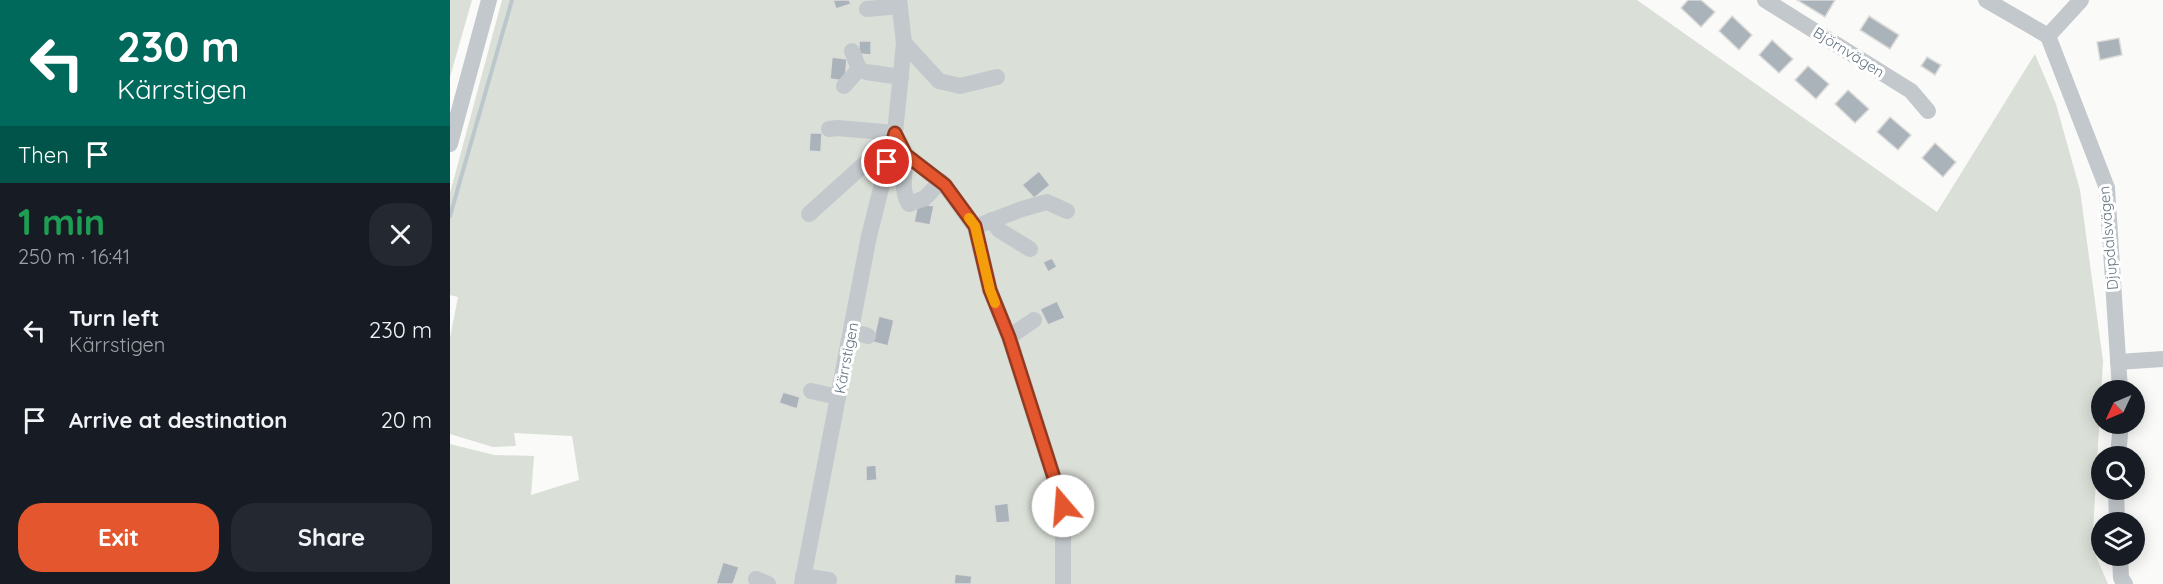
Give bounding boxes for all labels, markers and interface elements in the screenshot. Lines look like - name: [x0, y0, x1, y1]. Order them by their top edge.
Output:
- text: 230 m: [117, 20, 240, 73]
- street label: Björnvägen: [1810, 23, 1888, 81]
- icon: left: [18, 24, 96, 102]
- text: Kärrstigen: [117, 72, 247, 106]
- pin: [861, 136, 912, 187]
- icon: arrive: [81, 138, 114, 171]
- text: Then: [18, 141, 69, 169]
- icon: arrive: [870, 145, 903, 178]
- street label: Djupdalsvägen: [2094, 185, 2122, 291]
- text: 1 min: [18, 199, 105, 244]
- button: close: [369, 203, 432, 266]
- text: 250 m · 16:41: [18, 244, 130, 269]
- text: Turn left: [69, 304, 159, 332]
- icon: left: [18, 314, 51, 347]
- text: 230 m: [369, 316, 432, 344]
- street label: Kärrstigen: [830, 321, 862, 395]
- text: Kärrstigen: [69, 332, 165, 357]
- north arrow: [2091, 380, 2145, 434]
- map controls: [2091, 380, 2145, 566]
- icon: arrive: [18, 404, 51, 437]
- text: Arrive at destination: [69, 406, 287, 434]
- text: 20 m: [381, 406, 432, 434]
- button: search: [2091, 446, 2145, 500]
- position arrow: [1031, 474, 1095, 538]
- button: Exit: [18, 503, 219, 572]
- button: Share: [231, 503, 432, 572]
- button: layers: [2091, 512, 2145, 566]

